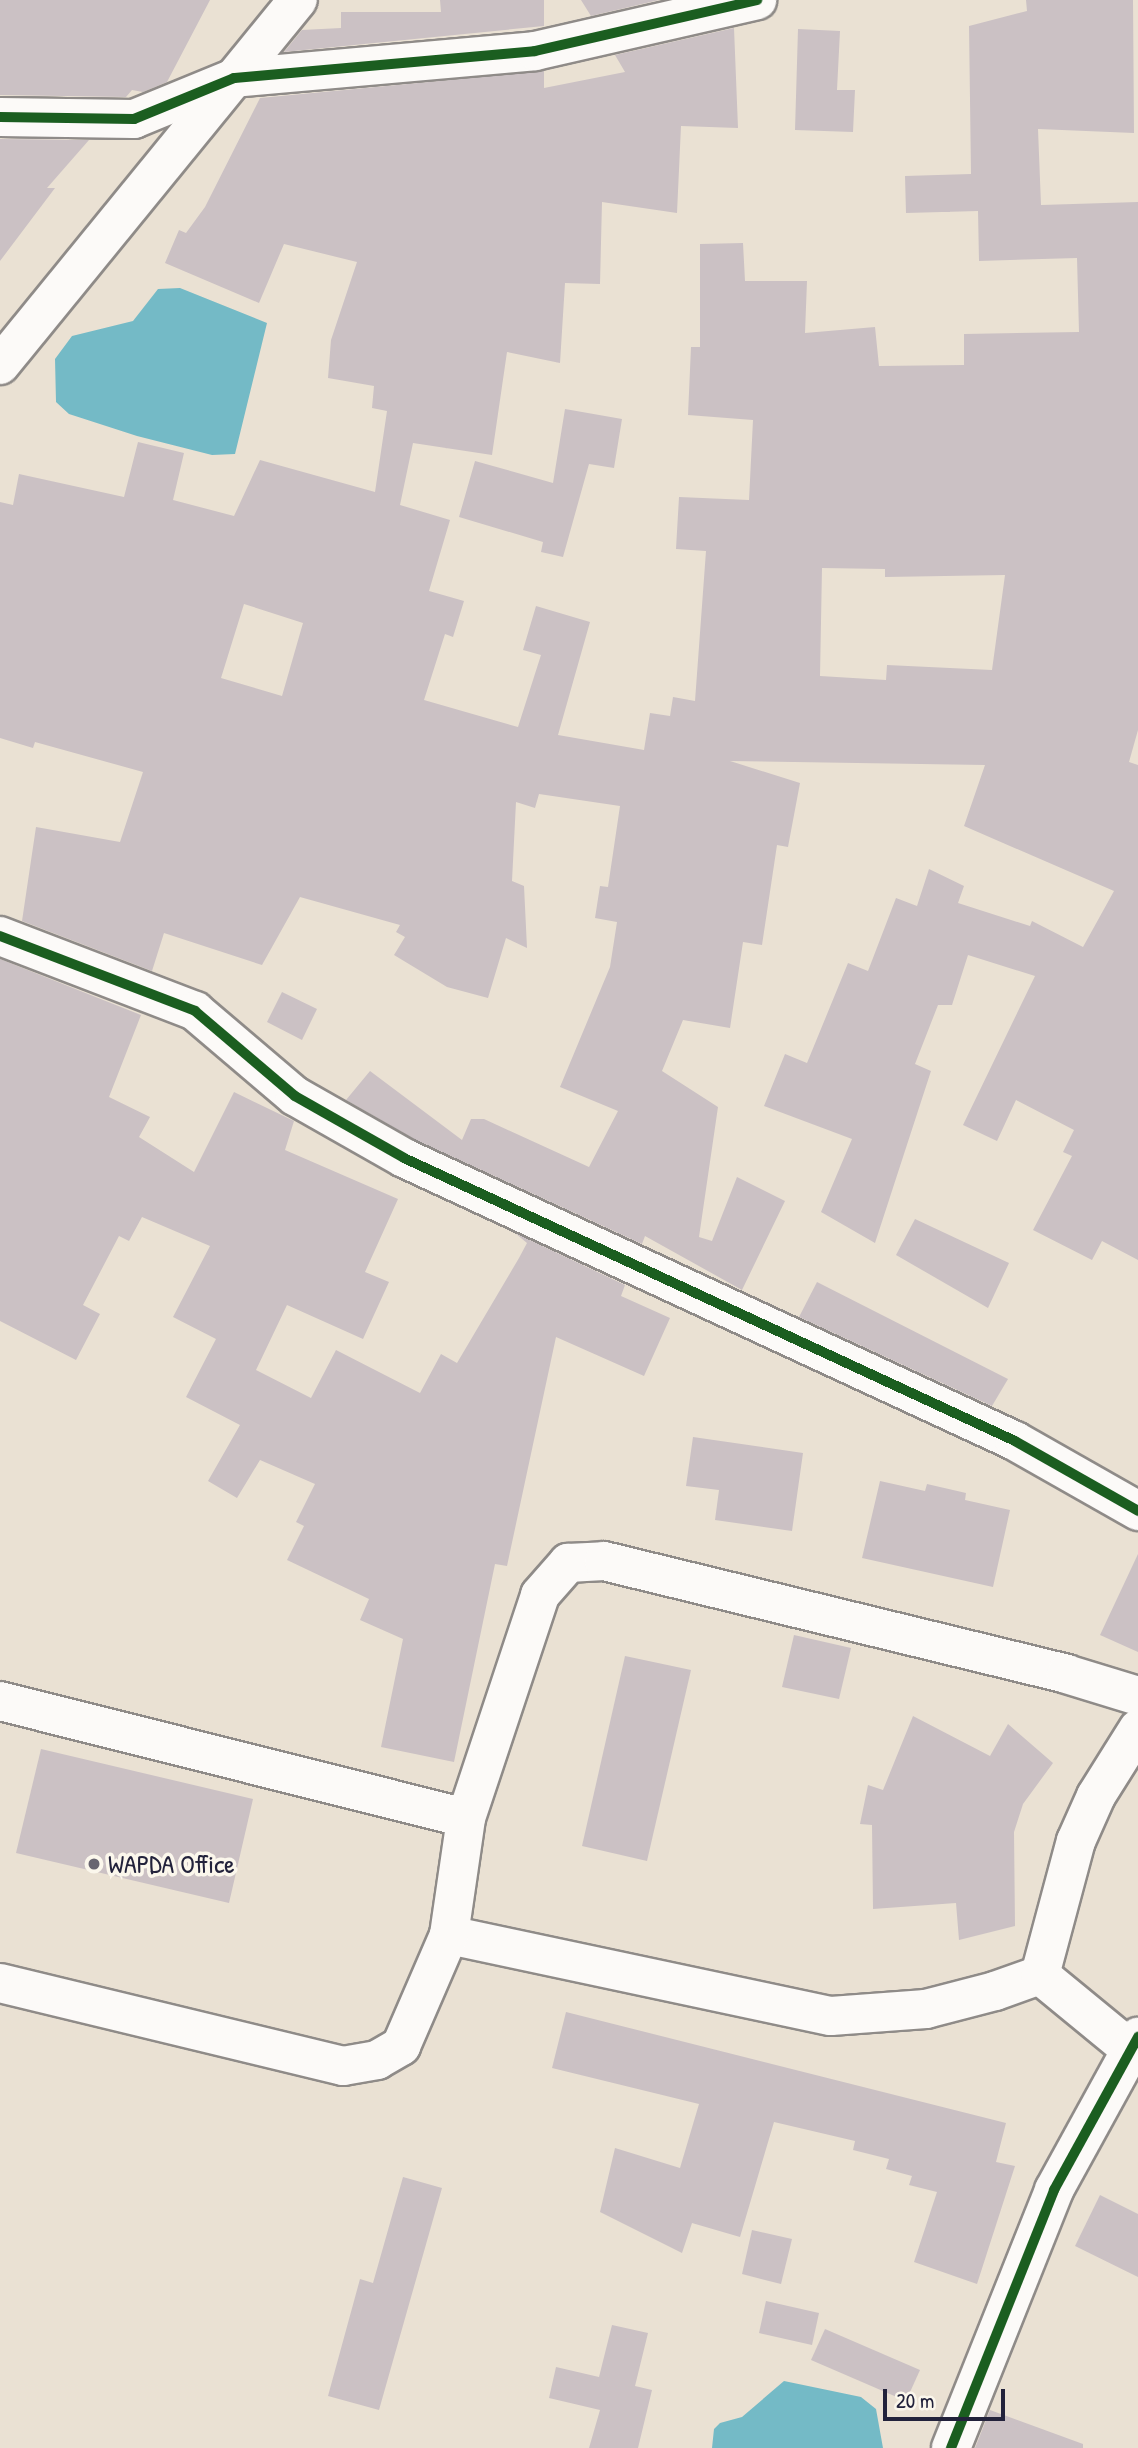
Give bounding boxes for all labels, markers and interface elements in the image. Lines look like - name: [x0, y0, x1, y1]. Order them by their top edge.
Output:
- place label: WAPDA Office: [108, 1848, 235, 1880]
- marker: WAPDA Office: [86, 1856, 102, 1872]
- scale bar: [886, 2374, 1009, 2418]
- text: 20 m: [896, 2386, 934, 2415]

